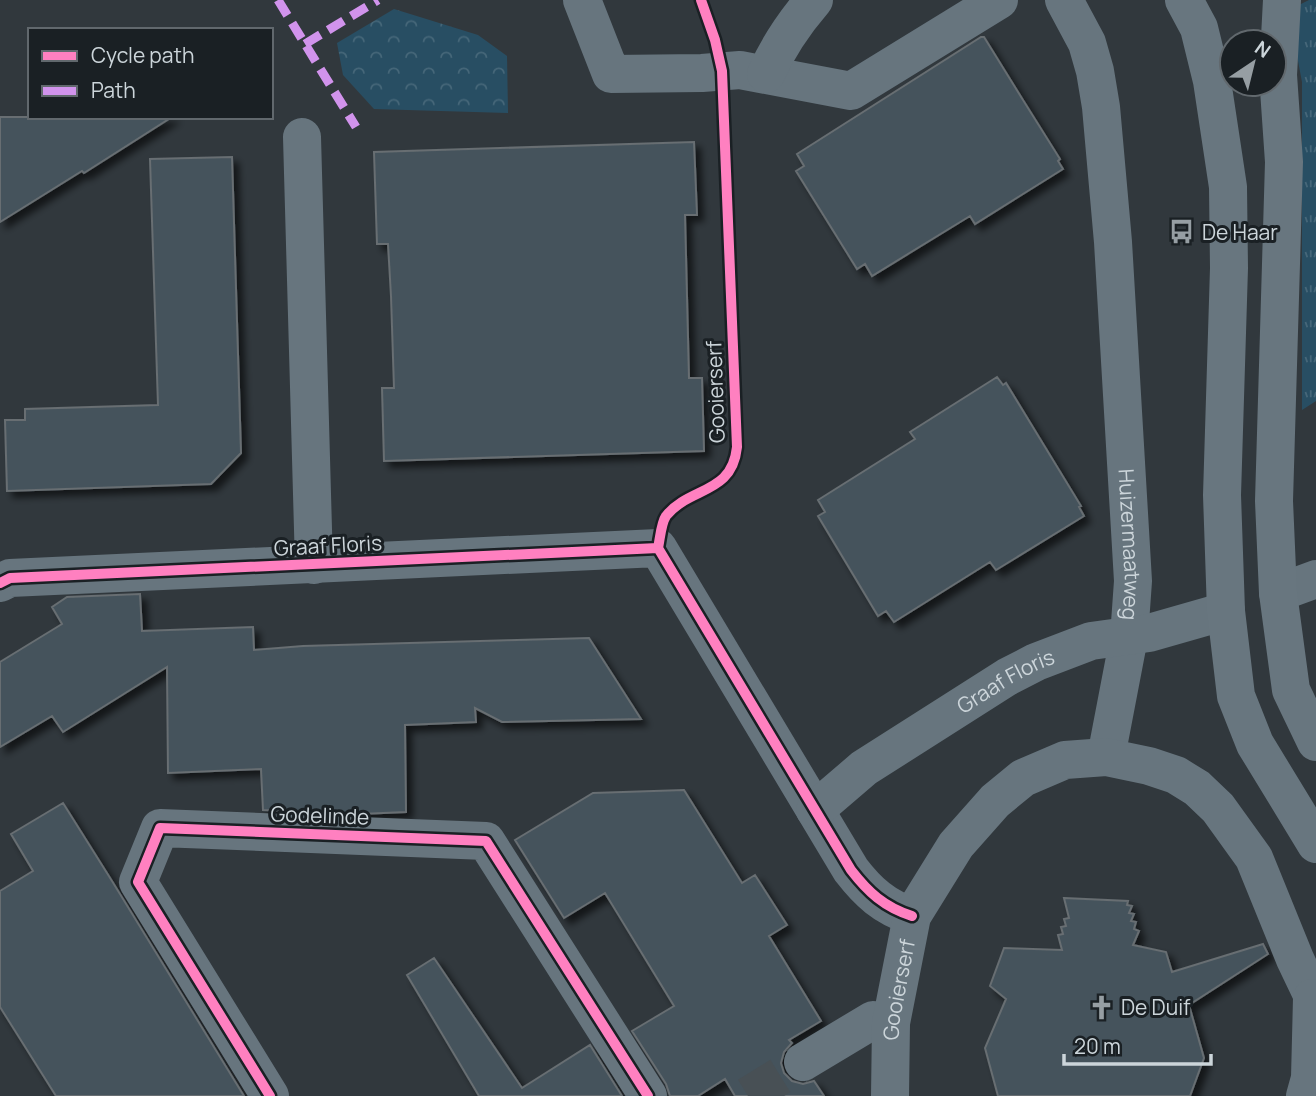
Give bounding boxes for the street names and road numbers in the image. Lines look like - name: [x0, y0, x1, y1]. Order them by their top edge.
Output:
- street label: Gooierserf: [699, 340, 731, 444]
- street label: Huizermaatweg: [1112, 468, 1147, 621]
- street label: Graaf Floris: [273, 528, 383, 562]
- street label: Graaf Floris: [951, 642, 1058, 720]
- street label: Godelinde: [270, 799, 370, 831]
- street label: Gooierserf: [877, 936, 921, 1040]

